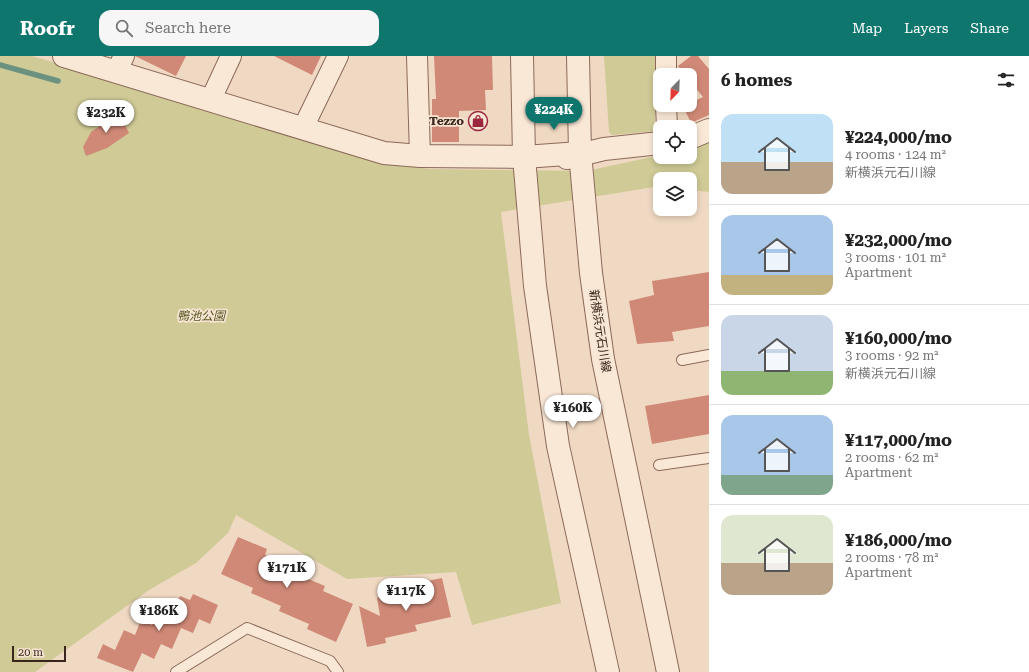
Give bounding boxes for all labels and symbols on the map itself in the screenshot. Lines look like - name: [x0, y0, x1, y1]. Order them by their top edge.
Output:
- north arrow: [653, 68, 697, 112]
- pin: ¥224K: [526, 97, 582, 131]
- pin: ¥232K: [78, 100, 134, 134]
- shop icon: Tezzo: [467, 110, 489, 132]
- place label: Tezzo: [429, 114, 464, 128]
- street label: 新横浜元石川線: [587, 288, 613, 374]
- park label: 鴨池公園: [177, 309, 227, 323]
- pin: ¥160K: [545, 395, 601, 429]
- pin: ¥171K: [259, 555, 315, 589]
- pin: ¥117K: [378, 578, 434, 612]
- pin: ¥186K: [131, 598, 187, 632]
- scale bar: [12, 644, 66, 663]

